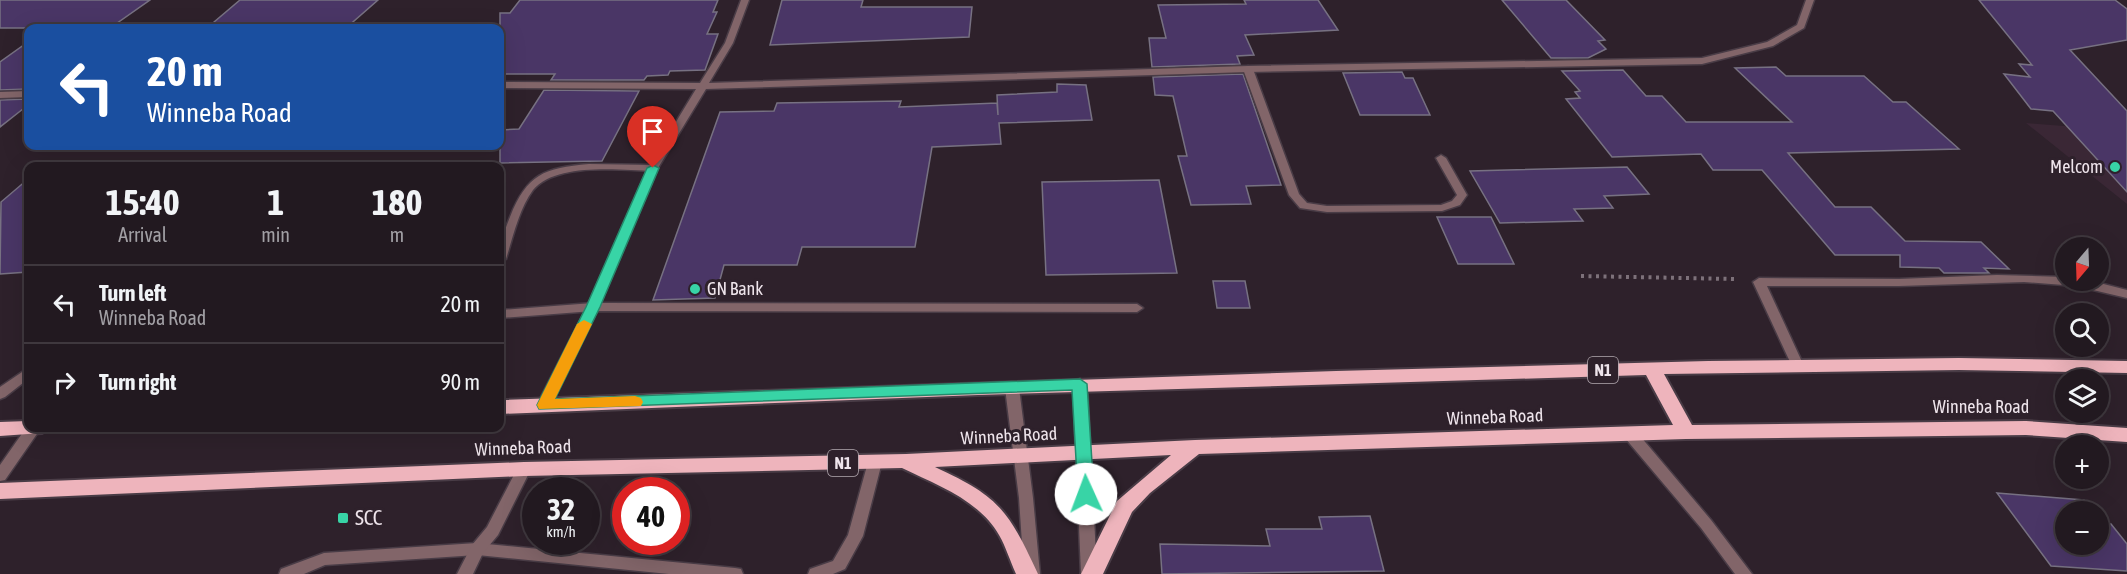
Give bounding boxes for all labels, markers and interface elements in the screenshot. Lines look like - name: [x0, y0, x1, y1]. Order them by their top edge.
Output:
- text: 20 m: [147, 47, 222, 95]
- icon: left: [48, 48, 126, 126]
- text: Winneba Road: [147, 97, 292, 128]
- pin: [627, 106, 678, 168]
- icon: arrive: [636, 115, 669, 148]
- place label: Melcom: [2050, 156, 2103, 177]
- marker: Melcom: [2108, 160, 2122, 174]
- text: 15:40: [106, 181, 180, 223]
- text: 1: [267, 181, 284, 223]
- text: 180: [372, 181, 422, 223]
- text: Arrival: [118, 223, 167, 246]
- text: min: [261, 223, 290, 246]
- text: m: [390, 223, 404, 246]
- north arrow: [2055, 237, 2109, 291]
- map controls: [2055, 237, 2109, 555]
- place label: GN Bank: [707, 278, 763, 299]
- text: Turn left: [99, 280, 166, 306]
- marker: GN Bank: [688, 282, 702, 296]
- icon: left: [48, 288, 81, 321]
- text: 20 m: [440, 291, 480, 317]
- button: search: [2055, 303, 2109, 357]
- text: Winneba Road: [99, 306, 206, 329]
- road number: N1: [1588, 357, 1618, 383]
- icon: right: [48, 366, 81, 399]
- text: Turn right: [99, 369, 176, 395]
- text: 90 m: [440, 369, 480, 395]
- button: layers: [2055, 369, 2109, 423]
- street label: Winneba Road: [1933, 396, 2029, 417]
- street label: Winneba Road: [1446, 404, 1544, 429]
- street label: Winneba Road: [960, 422, 1058, 449]
- street label: Winneba Road: [474, 435, 572, 460]
- button: +: [2055, 435, 2109, 489]
- road number: N1: [828, 450, 858, 476]
- position arrow: [1054, 462, 1118, 526]
- speed limit sign: 40: [612, 477, 690, 555]
- text: 32: [547, 492, 575, 526]
- button: −: [2055, 501, 2109, 555]
- place label: SCC: [355, 505, 383, 529]
- marker: SCC: [336, 511, 350, 525]
- text: km/h: [546, 523, 576, 540]

